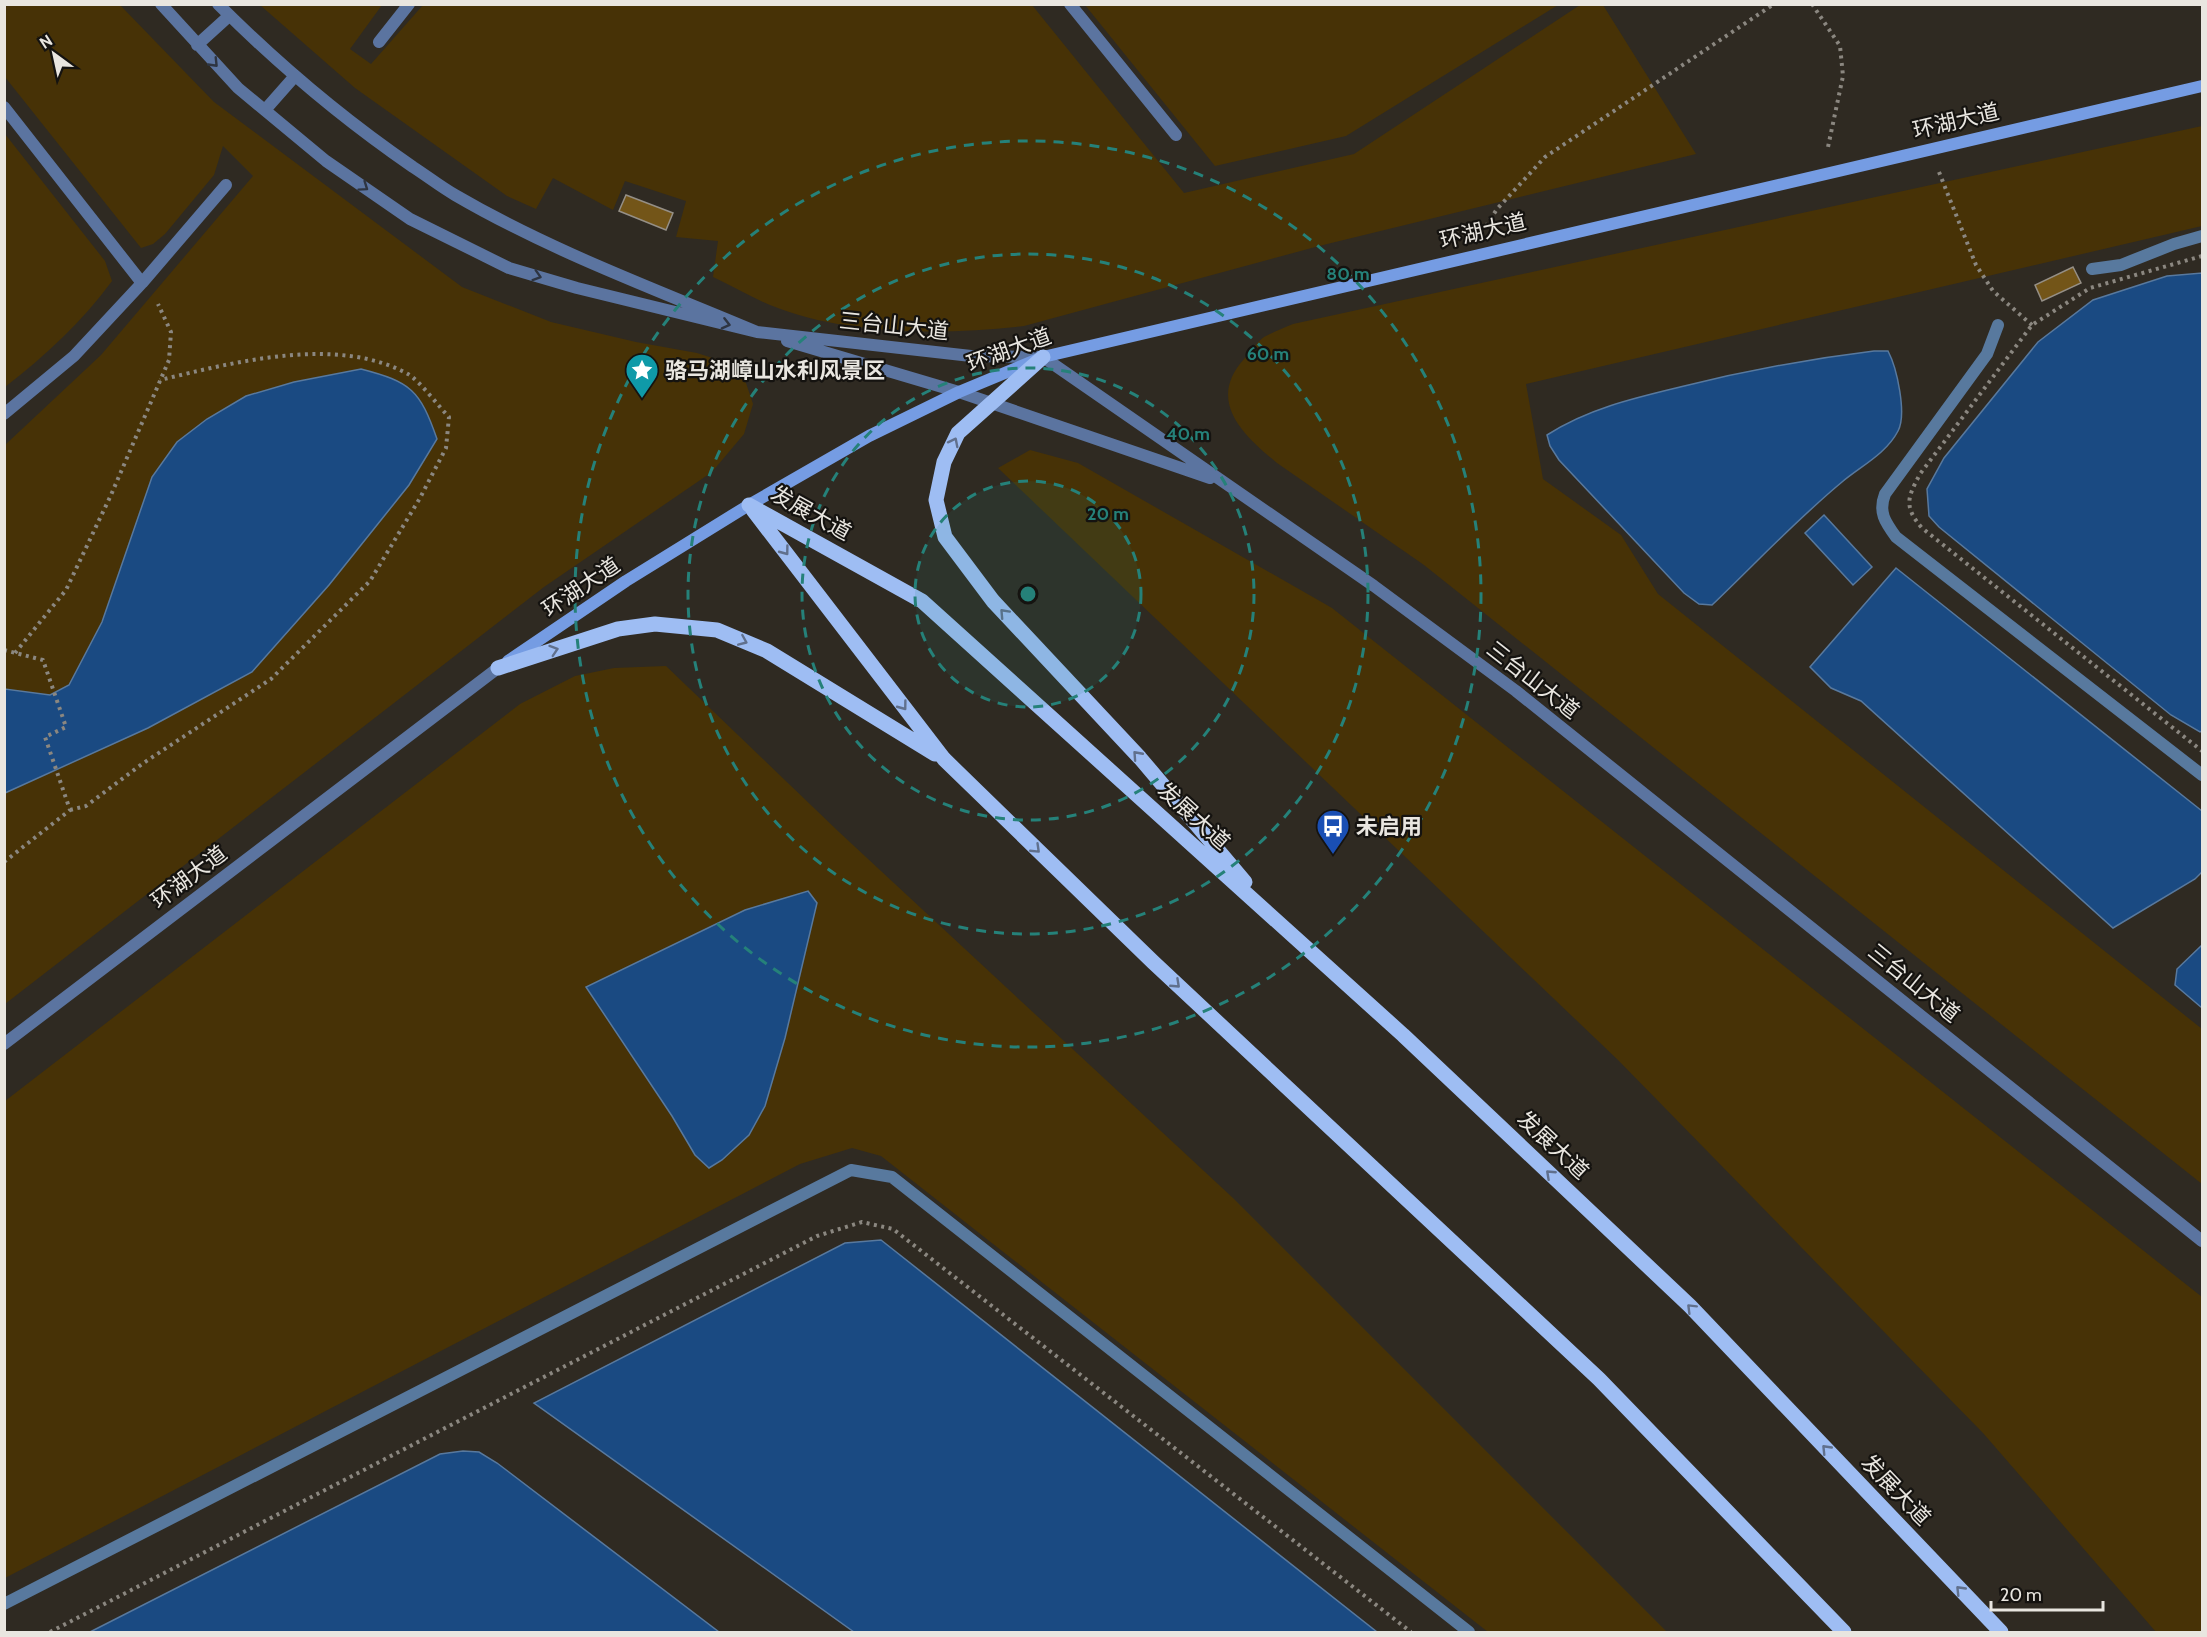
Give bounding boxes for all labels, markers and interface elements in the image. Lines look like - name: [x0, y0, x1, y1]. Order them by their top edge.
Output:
- north arrow: [24, 24, 84, 84]
- text: N: [36, 31, 56, 53]
- one-way arrow: [207, 56, 218, 67]
- street label: 环湖大道: [1910, 98, 2002, 144]
- one-way arrow: [358, 180, 369, 191]
- street label: 环湖大道: [1437, 208, 1529, 254]
- text: 80 m: [1326, 263, 1370, 285]
- one-way arrow: [531, 269, 542, 281]
- street label: 三台山大道: [838, 307, 950, 345]
- one-way arrow: [720, 317, 730, 330]
- street label: 环湖大道: [963, 322, 1055, 378]
- text: 60 m: [1247, 343, 1289, 365]
- place icon: 骆马湖嶂山水利风景区: [624, 352, 660, 399]
- place label: 骆马湖嶂山水利风景区: [665, 357, 885, 384]
- text: 40 m: [1166, 423, 1210, 445]
- one-way arrow: [947, 438, 958, 449]
- street label: 发展大道: [766, 480, 856, 546]
- text: 20 m: [1087, 503, 1129, 525]
- one-way arrow: [777, 545, 788, 556]
- street label: 环湖大道: [537, 551, 625, 623]
- centre of rings: [1018, 584, 1038, 604]
- one-way arrow: [1000, 609, 1011, 619]
- one-way arrow: [736, 634, 747, 646]
- street label: 三台山大道: [1481, 635, 1585, 725]
- one-way arrow: [548, 645, 559, 657]
- one-way arrow: [896, 700, 907, 711]
- one-way arrow: [1133, 751, 1144, 762]
- street label: 发展大道: [1152, 777, 1236, 855]
- bus stop icon: 未启用: [1315, 808, 1351, 855]
- place label: 未启用: [1356, 813, 1422, 840]
- street label: 环湖大道: [146, 840, 232, 914]
- one-way arrow: [1028, 841, 1039, 852]
- street label: 三台山大道: [1863, 938, 1965, 1028]
- one-way arrow: [1169, 977, 1180, 988]
- street label: 发展大道: [1512, 1105, 1594, 1185]
- one-way arrow: [1546, 1170, 1557, 1181]
- one-way arrow: [1688, 1304, 1699, 1315]
- one-way arrow: [1822, 1445, 1833, 1456]
- street label: 发展大道: [1856, 1449, 1936, 1531]
- scale bar: [1991, 1574, 2104, 1612]
- text: 20 m: [2000, 1584, 2042, 1606]
- one-way arrow: [1957, 1587, 1968, 1598]

